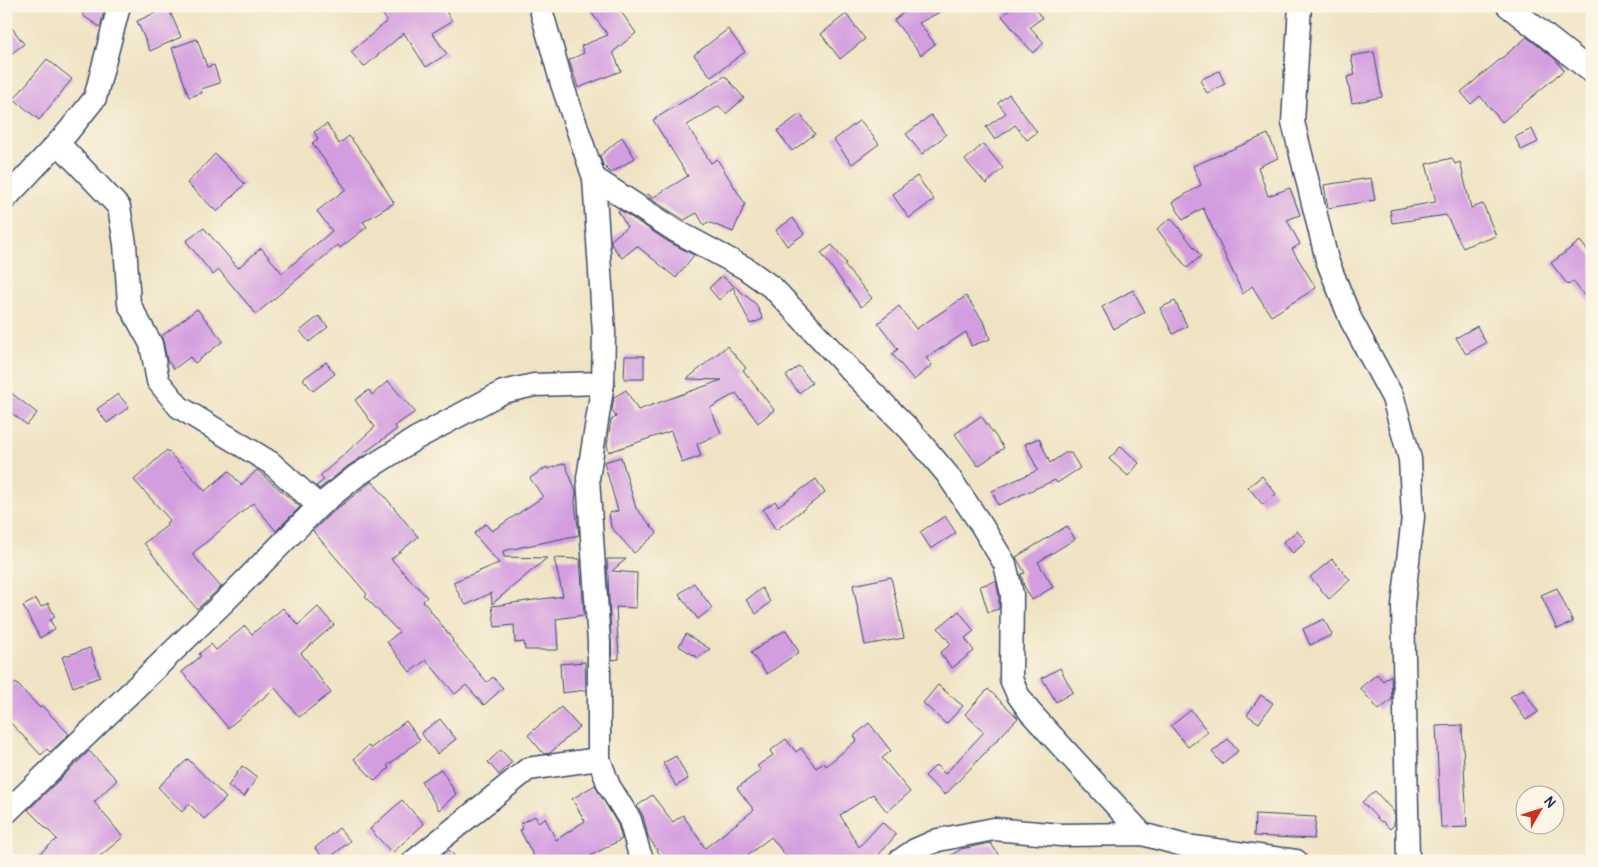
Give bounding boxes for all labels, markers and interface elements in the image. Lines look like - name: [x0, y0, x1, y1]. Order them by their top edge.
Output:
- north arrow: [1516, 784, 1566, 834]
- text: N: [1540, 793, 1559, 811]

